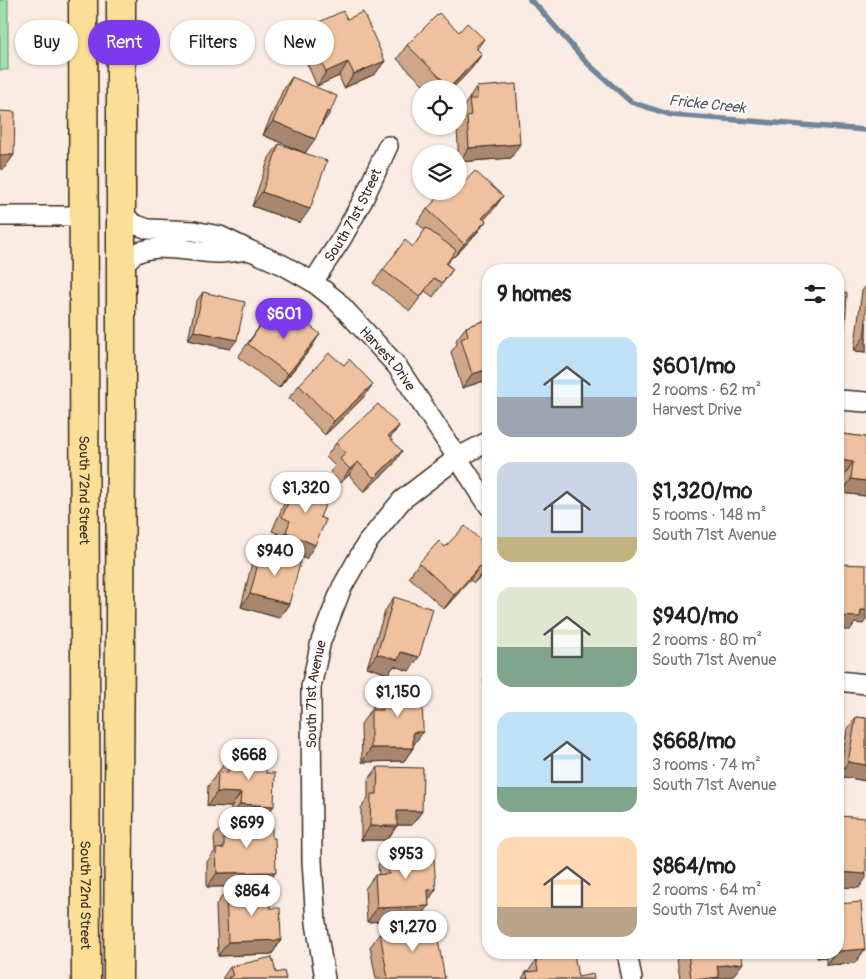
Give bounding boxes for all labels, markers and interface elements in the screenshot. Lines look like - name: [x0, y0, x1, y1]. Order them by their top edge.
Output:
- chip: Buy: [15, 20, 78, 65]
- chip: Rent: [88, 20, 160, 65]
- chip: Filters: [170, 20, 255, 65]
- chip: New: [265, 20, 334, 65]
- map controls: [412, 80, 467, 200]
- button: locate: [412, 80, 467, 135]
- water label: Fricke Creek: [668, 91, 748, 118]
- button: layers: [412, 145, 467, 200]
- street label: South 71st Street: [321, 166, 386, 265]
- icon: filters: [801, 280, 829, 308]
- text: 9 homes: [497, 281, 571, 308]
- pin: $601: [254, 298, 314, 340]
- text: $601: [266, 304, 302, 324]
- street label: Harvest Drive: [356, 323, 419, 394]
- text: $601/mo: [652, 353, 736, 380]
- icon: home: [537, 357, 597, 417]
- text: 2 rooms · 62 m²: [652, 380, 761, 400]
- text: Harvest Drive: [652, 400, 742, 420]
- street label: South 72nd Street: [75, 435, 93, 545]
- pin: $1,320: [265, 472, 347, 514]
- text: $1,320: [282, 478, 330, 498]
- text: $1,320/mo: [652, 478, 752, 505]
- icon: home: [537, 482, 597, 542]
- text: 5 rooms · 148 m²: [652, 505, 766, 525]
- text: South 71st Avenue: [652, 525, 776, 545]
- pin: $940: [245, 534, 305, 577]
- text: $940: [256, 541, 294, 561]
- text: $940/mo: [652, 603, 738, 630]
- icon: home: [537, 607, 597, 667]
- text: 2 rooms · 80 m²: [652, 630, 762, 650]
- street label: South 71st Avenue: [303, 639, 330, 748]
- text: South 71st Avenue: [652, 650, 776, 670]
- pin: $1,150: [357, 676, 439, 718]
- text: $1,150: [376, 682, 420, 702]
- text: $668/mo: [652, 728, 736, 755]
- icon: home: [537, 732, 597, 792]
- pin: $668: [219, 738, 279, 781]
- text: $668: [231, 745, 267, 765]
- text: 3 rooms · 74 m²: [652, 755, 761, 775]
- text: South 71st Avenue: [652, 775, 776, 795]
- pin: $699: [217, 806, 277, 849]
- text: $699: [230, 813, 264, 833]
- pin: $953: [376, 838, 436, 880]
- street label: South 72nd Street: [77, 840, 94, 950]
- text: $953: [389, 844, 423, 864]
- text: $864/mo: [652, 853, 736, 880]
- icon: home: [537, 857, 597, 917]
- pin: $864: [222, 874, 282, 917]
- text: 2 rooms · 64 m²: [652, 880, 762, 900]
- text: $864: [234, 881, 270, 901]
- text: South 71st Avenue: [652, 900, 776, 920]
- pin: $1,270: [372, 910, 454, 953]
- text: $1,270: [389, 917, 437, 937]

